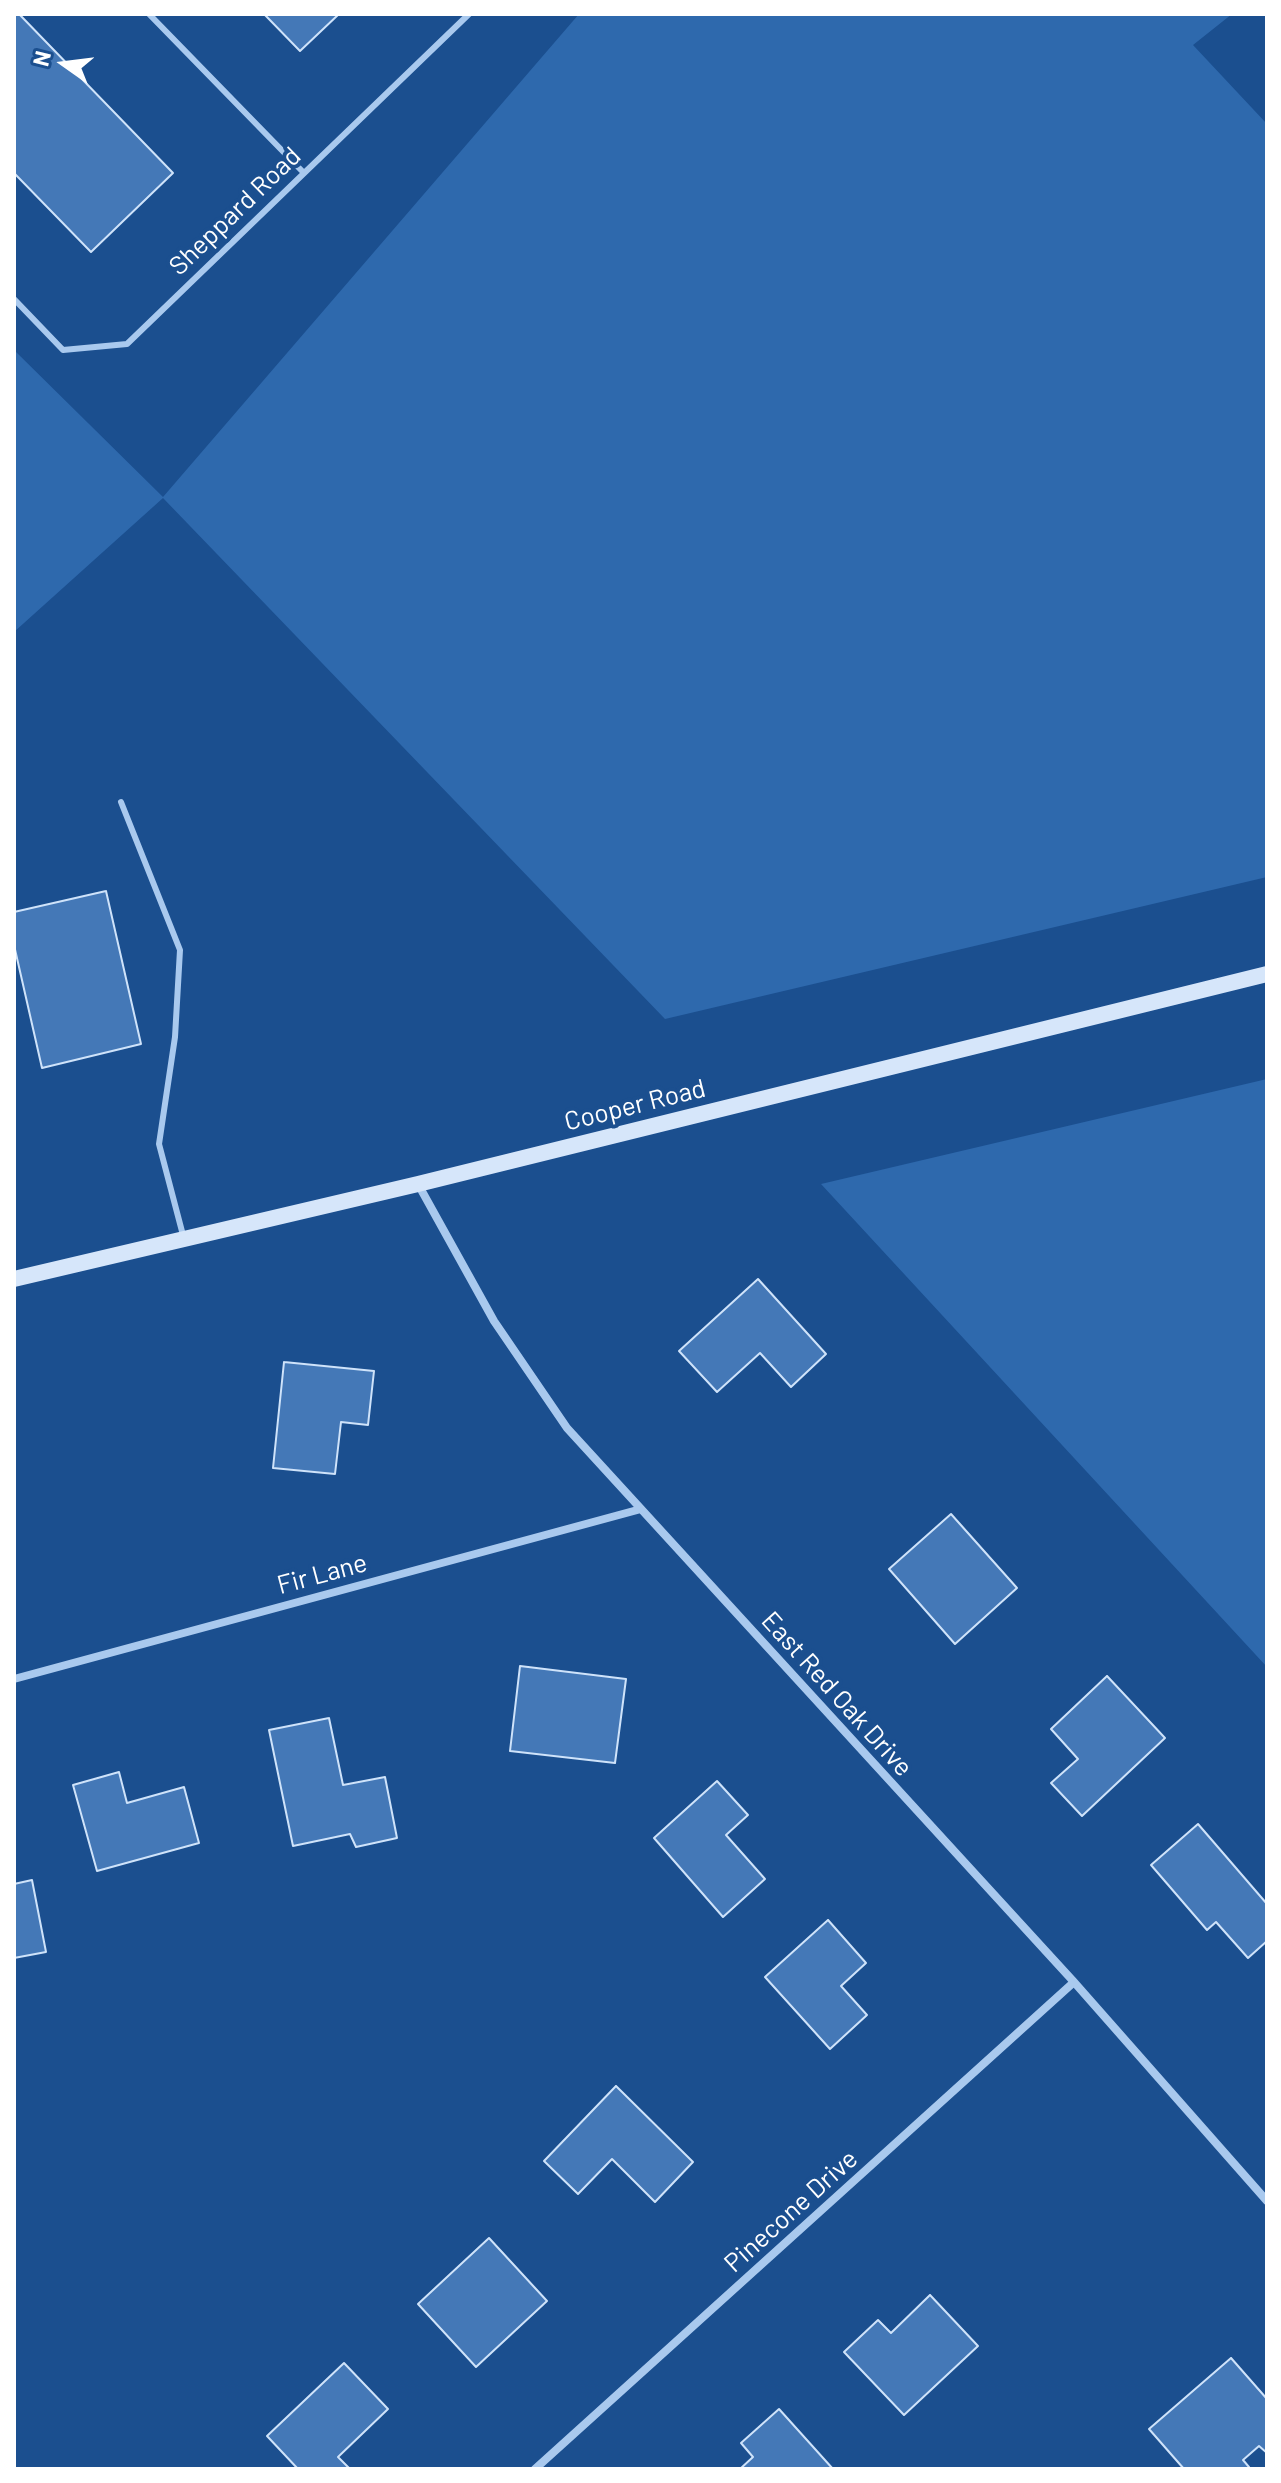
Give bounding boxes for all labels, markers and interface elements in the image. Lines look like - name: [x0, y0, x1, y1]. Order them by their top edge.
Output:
- north arrow: [24, 24, 104, 104]
- text: N: [26, 48, 55, 68]
- street label: Sheppard Road: [163, 140, 307, 282]
- street label: Cooper Road: [561, 1072, 709, 1138]
- street label: Fir Lane: [274, 1547, 370, 1601]
- street label: East Red Oak Drive: [755, 1605, 919, 1783]
- street label: Pinecone Drive: [718, 2143, 864, 2279]

